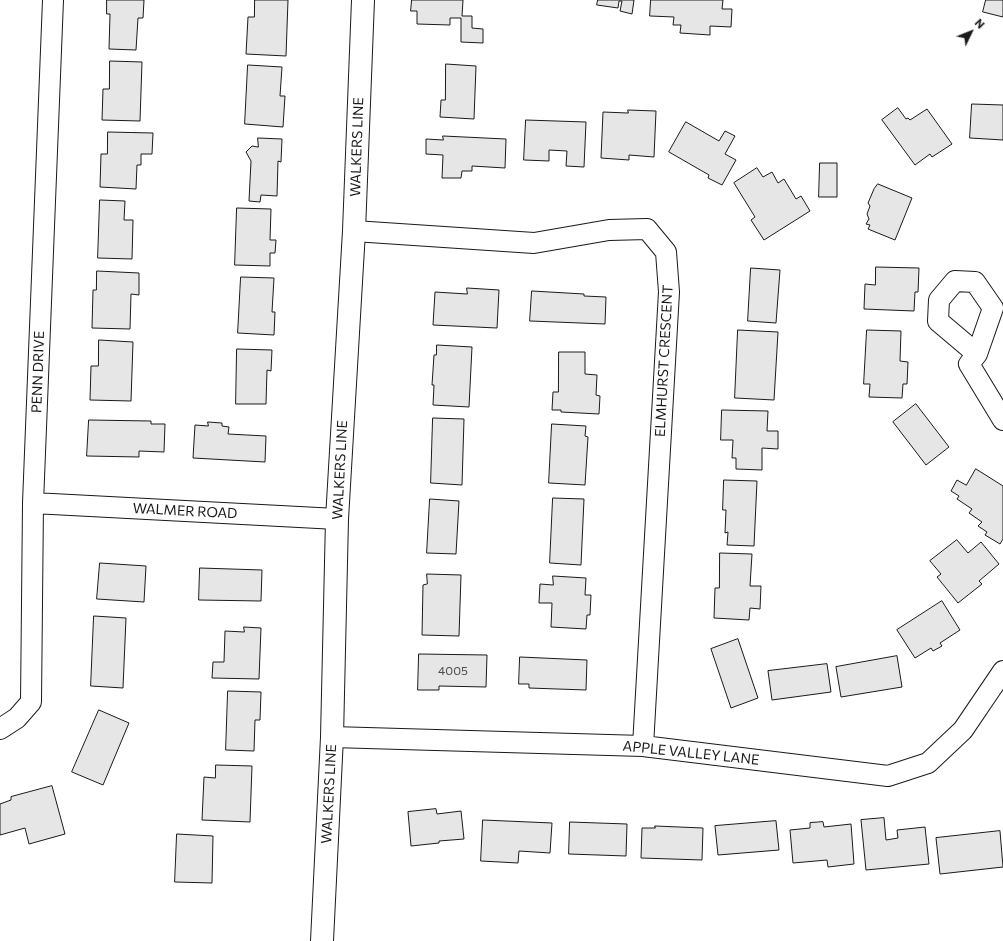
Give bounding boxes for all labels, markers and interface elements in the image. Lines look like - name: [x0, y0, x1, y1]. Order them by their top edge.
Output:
- north arrow: [951, 12, 991, 52]
- text: N: [973, 16, 988, 31]
- street label: WALKERS LINE: [347, 97, 367, 197]
- street label: ELMHURST CRESCENT: [652, 284, 676, 438]
- street label: PENN DRIVE: [28, 331, 48, 413]
- street label: WALKERS LINE: [329, 420, 351, 520]
- street label: WALMER ROAD: [132, 500, 238, 522]
- house number: 4005: [438, 664, 468, 678]
- street label: APPLE VALLEY LANE: [622, 737, 760, 769]
- street label: WALKERS LINE: [318, 744, 340, 844]

